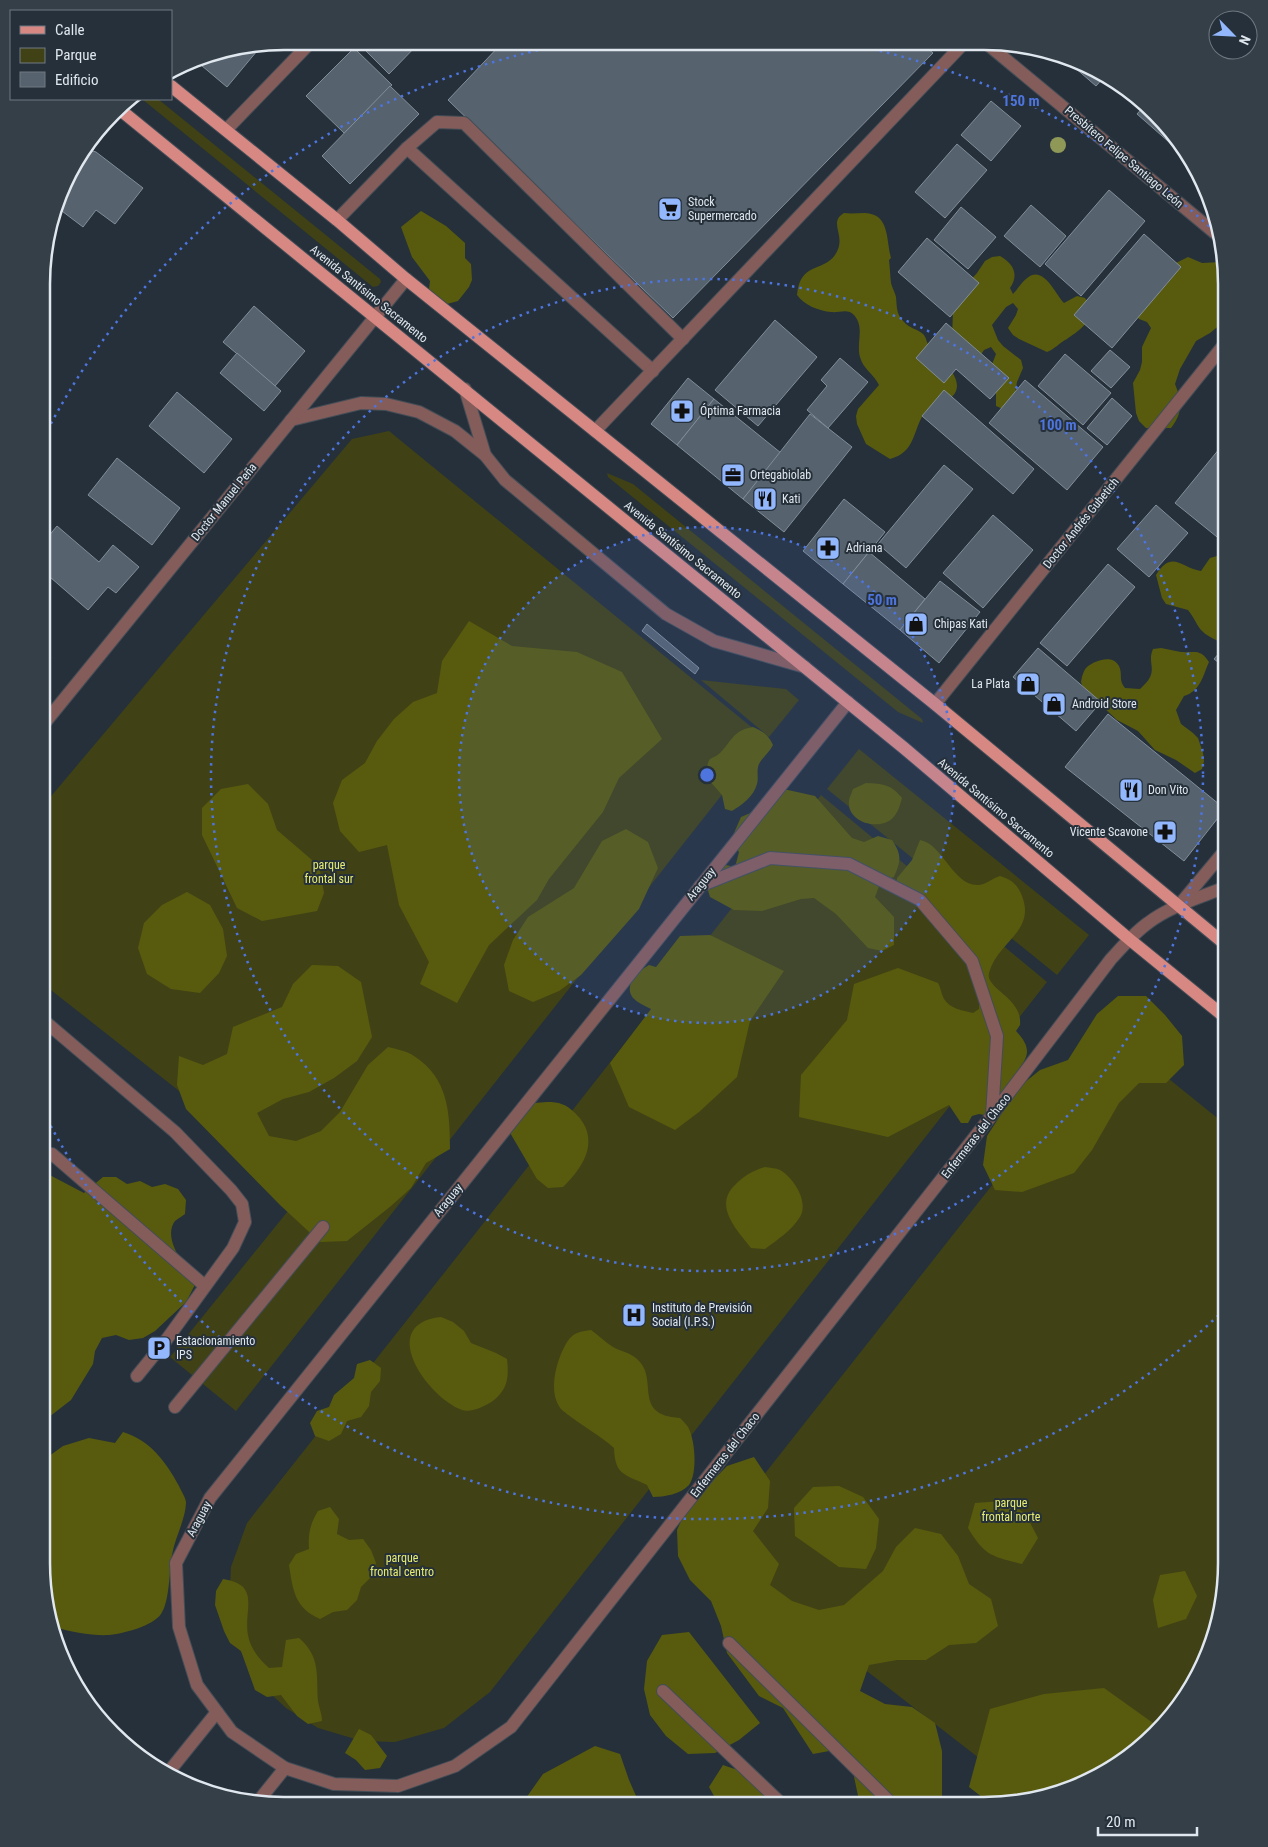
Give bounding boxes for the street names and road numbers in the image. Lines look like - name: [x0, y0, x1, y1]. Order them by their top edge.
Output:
- street label: Presbítero Felipe Santiago León: [1062, 103, 1186, 211]
- street label: Avenida Santísimo Sacramento: [307, 242, 431, 346]
- street label: Doctor Manuel Peña: [188, 460, 260, 544]
- street label: Doctor Andrés Gubetich: [1040, 475, 1122, 571]
- street label: Avenida Santísimo Sacramento: [621, 498, 745, 602]
- street label: Avenida Santísimo Sacramento: [935, 755, 1057, 861]
- street label: Araguay: [683, 865, 719, 903]
- street label: Enfermeras del Chaco: [939, 1091, 1013, 1181]
- street label: Araguay: [430, 1181, 466, 1219]
- street label: Enfermeras del Chaco: [688, 1410, 762, 1500]
- street label: Araguay: [184, 1499, 214, 1539]

